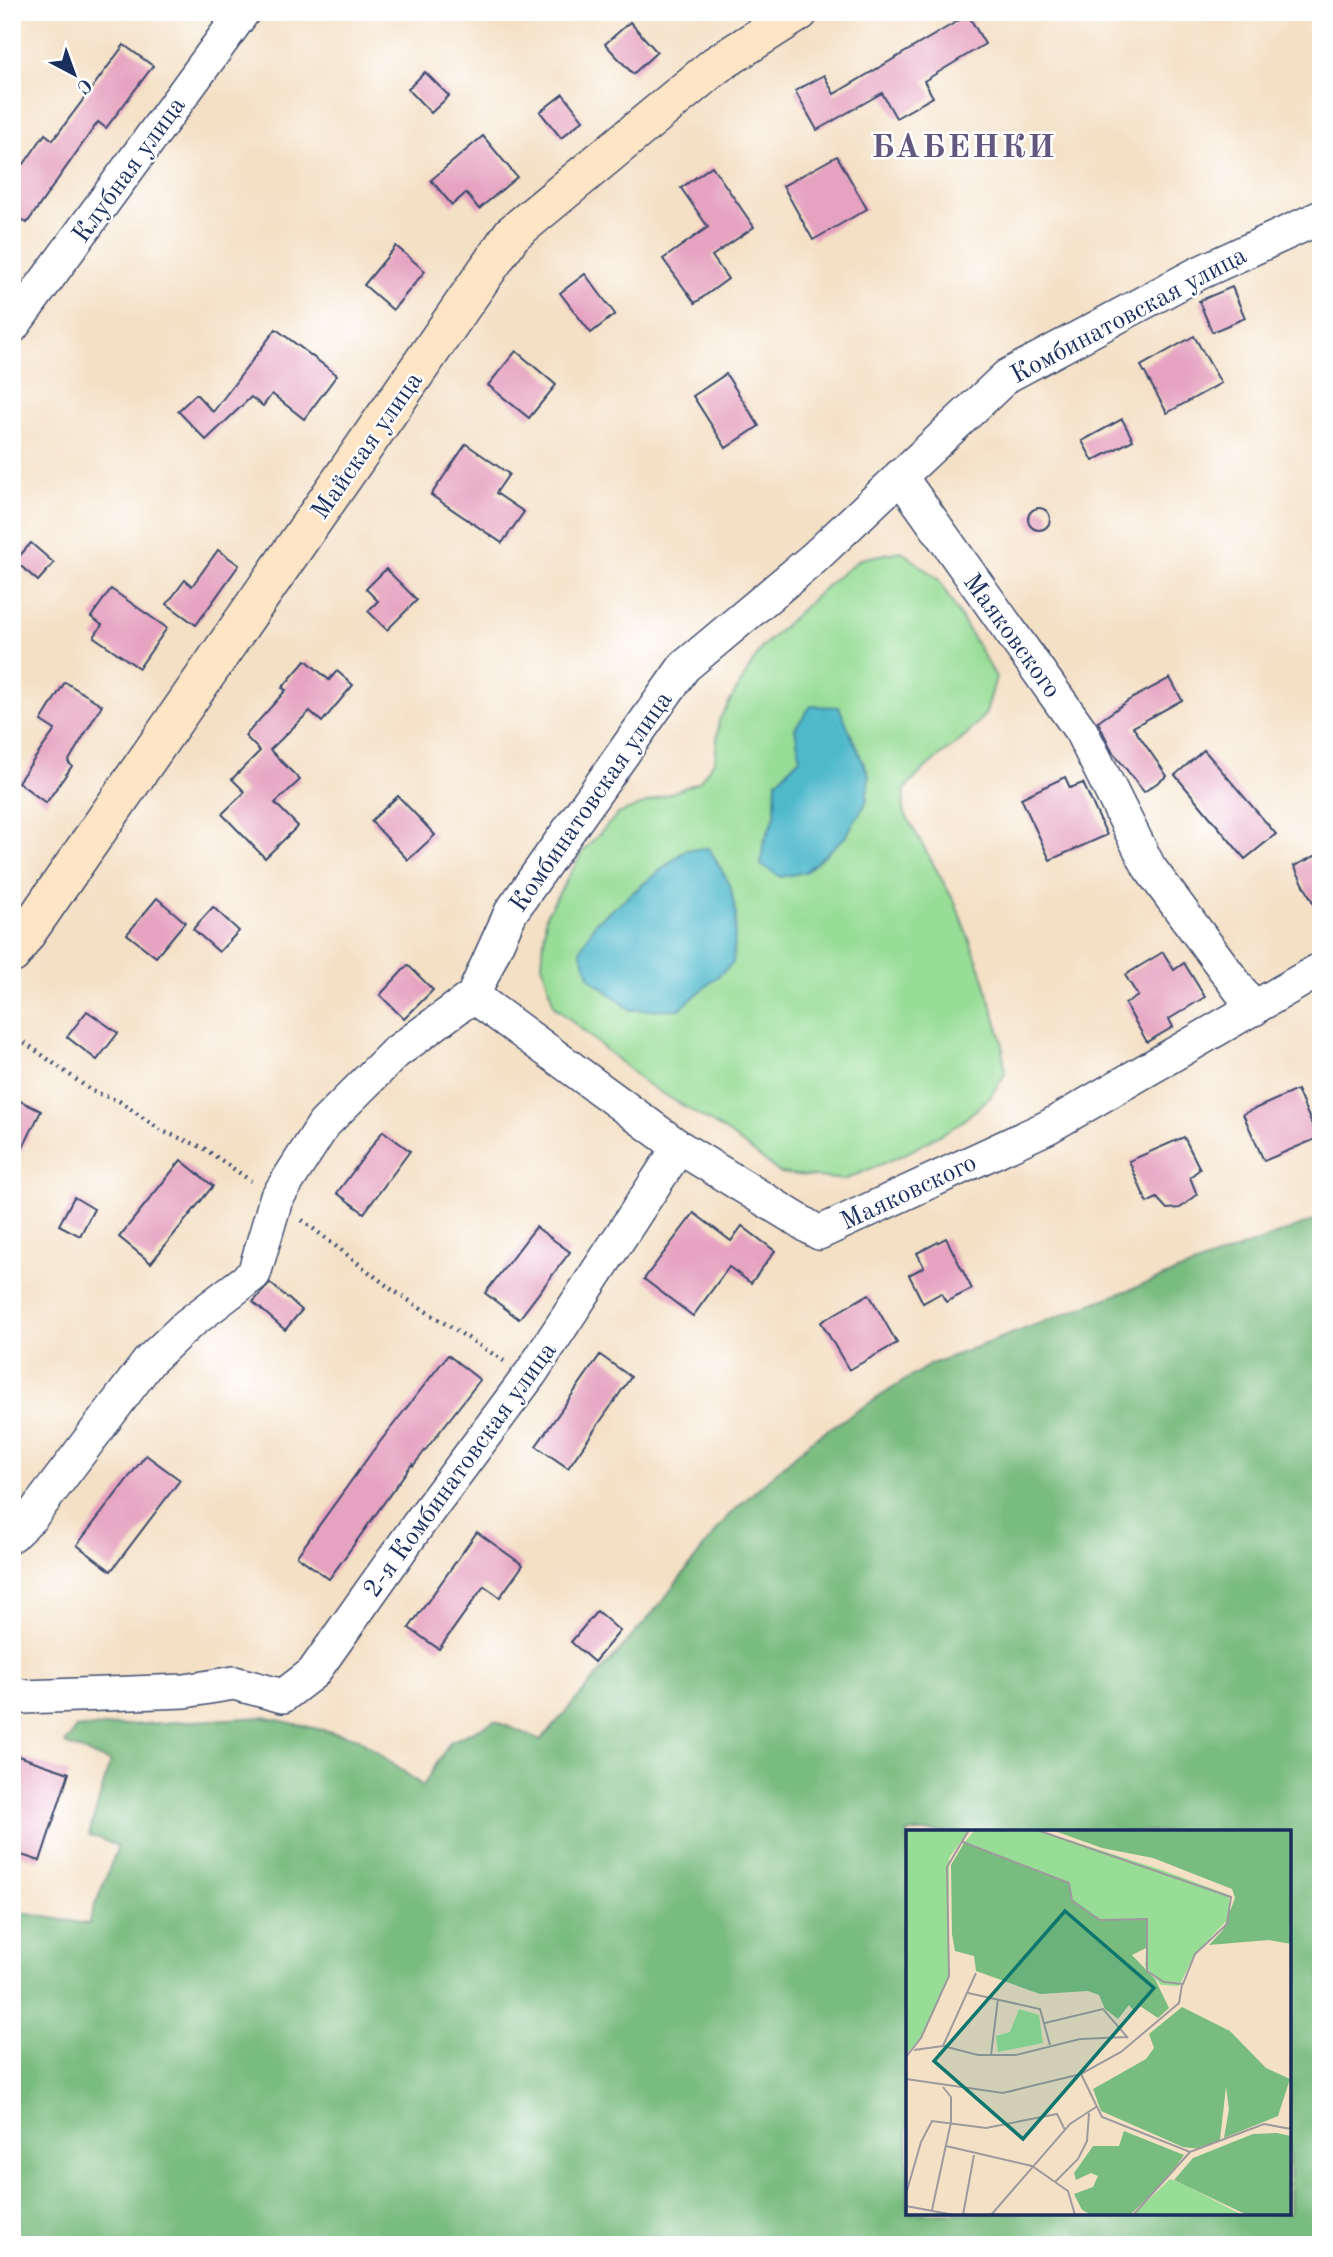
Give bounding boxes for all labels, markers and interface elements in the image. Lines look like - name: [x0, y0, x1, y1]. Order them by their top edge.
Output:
- north arrow: [38, 38, 108, 108]
- text: С: [73, 74, 94, 96]
- street label: Клубная улица: [68, 92, 191, 248]
- district label: БАБЕНКИ: [871, 132, 1057, 165]
- street label: Комбинатовская улица: [1007, 242, 1251, 389]
- street label: Майская улица: [307, 368, 428, 525]
- street label: Маяковского: [958, 569, 1065, 703]
- street label: Комбинатовская улица: [506, 687, 678, 917]
- street label: Маяковского: [837, 1150, 981, 1236]
- street label: 2-я Комбинатовская улица: [359, 1338, 562, 1603]
- inset map: [906, 1830, 1291, 2215]

